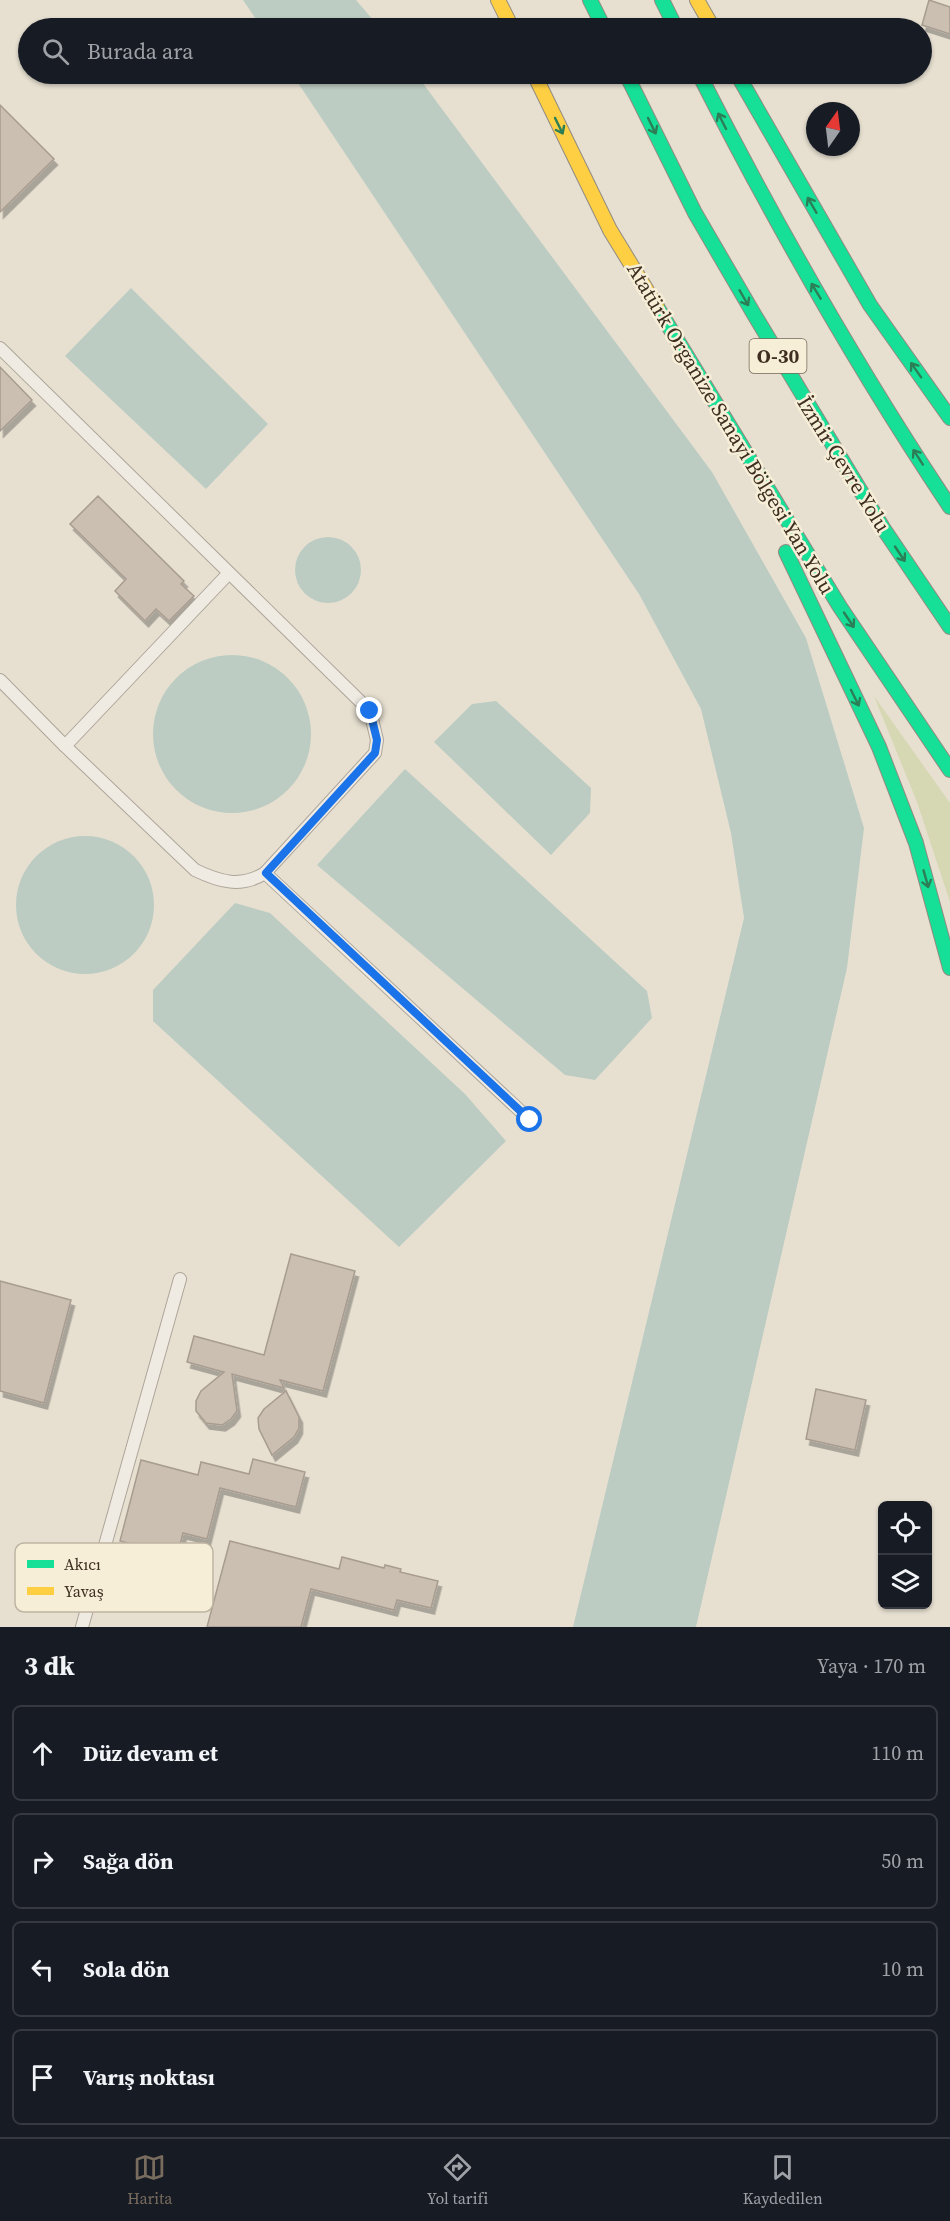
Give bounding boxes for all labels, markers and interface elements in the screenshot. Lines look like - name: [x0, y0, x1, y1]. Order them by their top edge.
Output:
- search box: [18, 18, 932, 84]
- icon: search: [39, 35, 72, 68]
- text: Burada ara: [87, 36, 193, 66]
- north arrow: [806, 102, 860, 156]
- one-way arrow: [716, 112, 728, 130]
- one-way arrow: [554, 117, 566, 135]
- one-way arrow: [646, 117, 658, 135]
- one-way arrow: [806, 197, 818, 214]
- street label: Atatürk Organize Sanayi Bölgesi Yan Yolu: [620, 257, 842, 599]
- one-way arrow: [810, 283, 822, 300]
- one-way arrow: [738, 289, 750, 306]
- road number: O-30: [750, 339, 806, 373]
- one-way arrow: [910, 362, 922, 379]
- street label: İzmir Çevre Yolu: [791, 390, 897, 538]
- one-way arrow: [912, 449, 925, 466]
- one-way arrow: [894, 545, 906, 561]
- one-way arrow: [843, 611, 855, 628]
- one-way arrow: [850, 688, 862, 706]
- route end: [356, 697, 382, 723]
- one-way arrow: [921, 869, 932, 888]
- route start: [516, 1106, 542, 1132]
- map controls: [878, 1501, 932, 1609]
- button: locate: [878, 1501, 932, 1555]
- legend: [15, 1543, 213, 1612]
- text: Akıcı: [64, 1553, 101, 1575]
- button: layers: [878, 1555, 932, 1609]
- text: Yavaş: [64, 1580, 104, 1602]
- text: 3 dk: [24, 1648, 75, 1684]
- text: Yaya · 170 m: [817, 1652, 926, 1680]
- icon: ahead: [26, 1737, 59, 1770]
- text: Düz devam et: [83, 1738, 218, 1768]
- text: 110 m: [871, 1739, 924, 1767]
- icon: right: [26, 1845, 59, 1878]
- text: Sağa dön: [83, 1846, 173, 1876]
- text: 50 m: [881, 1847, 924, 1875]
- icon: left: [26, 1953, 59, 1986]
- text: Sola dön: [83, 1954, 170, 1984]
- text: 10 m: [881, 1955, 924, 1983]
- icon: arrive: [26, 2061, 59, 2094]
- text: Varış noktası: [83, 2062, 215, 2092]
- tab: Harita: [127, 2151, 172, 2209]
- tab: Yol tarifi: [427, 2151, 488, 2209]
- tab: Kaydedilen: [743, 2151, 823, 2209]

